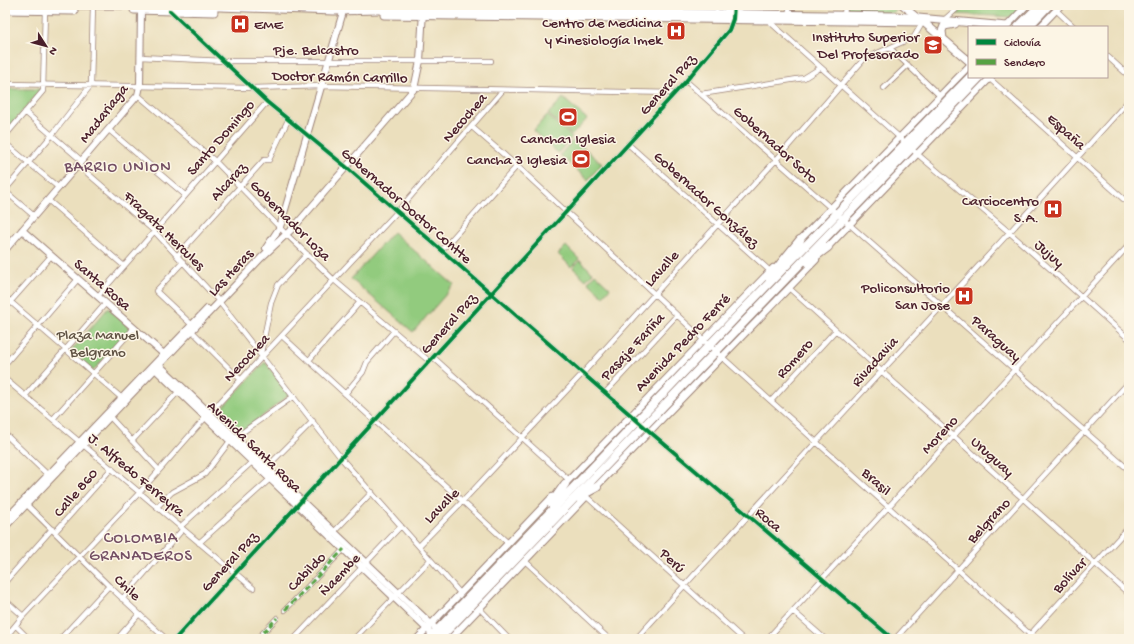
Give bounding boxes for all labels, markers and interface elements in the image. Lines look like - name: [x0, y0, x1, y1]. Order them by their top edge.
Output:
- hospital icon: EME: [229, 13, 251, 35]
- place label: Centro de Medicina y Kinesiología Imek: [542, 15, 663, 50]
- place label: EME: [254, 17, 284, 35]
- hospital icon: Centro de Medicina y Kinesiología Imek: [665, 20, 687, 42]
- north arrow: [26, 26, 66, 66]
- legend: [968, 26, 1108, 78]
- place label: Instituto Superior Del Profesorado: [812, 29, 921, 64]
- school or university icon: Instituto Superior Del Profesorado: [922, 34, 944, 56]
- text: Ciclovía: [1004, 37, 1041, 51]
- street label: Pje. Belcastro: [272, 42, 359, 60]
- text: N: [46, 44, 59, 57]
- street label: General Paz: [636, 51, 701, 120]
- text: Sendero: [1004, 57, 1045, 71]
- street label: Doctor Ramón Carrillo: [271, 68, 408, 88]
- street label: Madariaga: [76, 81, 134, 147]
- street label: Necochea: [439, 89, 492, 147]
- street label: Santo Domingo: [184, 96, 260, 180]
- street label: Gobernador Soto: [729, 103, 821, 188]
- sports icon: Cancha1 Iglesia: [557, 106, 579, 128]
- street label: España: [1043, 110, 1089, 155]
- place label: Cancha1 Iglesia: [521, 131, 616, 149]
- street label: Gobernador Doctor Contte: [337, 145, 475, 268]
- sports icon: Cancha 3 Iglesia: [570, 148, 592, 170]
- street label: Gobernador González: [649, 148, 763, 253]
- place label: Cancha 3 Iglesia: [467, 152, 568, 170]
- district label: BARRIO UNION: [63, 159, 172, 178]
- street label: Alcaraz: [207, 159, 252, 205]
- street label: Gobernador Loza: [245, 177, 334, 266]
- street label: Fragata Hercules: [118, 187, 209, 275]
- place label: Carciocentro S.A.: [962, 193, 1039, 228]
- hospital icon: Carciocentro S.A.: [1042, 198, 1064, 220]
- street label: Jujuy: [1030, 236, 1068, 273]
- street label: Las Heras: [205, 246, 258, 301]
- street label: Lavalle: [641, 247, 684, 291]
- street label: Santa Rosa: [69, 256, 134, 316]
- place label: Policonsultorio San Jose: [860, 280, 950, 315]
- hospital icon: Policonsultorio San Jose: [953, 285, 975, 307]
- street label: General Paz: [417, 290, 482, 359]
- street label: Avenida Pedro Ferré: [632, 290, 735, 396]
- street label: Pasaje Fariña: [597, 309, 670, 386]
- street label: Paraguay: [966, 312, 1025, 367]
- park label: Plaza Manuel Belgrano: [56, 327, 139, 362]
- street label: Necochea: [221, 330, 275, 386]
- street label: Rivadavia: [848, 333, 903, 391]
- street label: Romero: [773, 336, 818, 383]
- street label: Avenida Santa Rosa: [203, 398, 305, 498]
- street label: Moreno: [918, 412, 963, 458]
- street label: J. Alfredo Ferreyra: [84, 430, 188, 522]
- street label: Uruguay: [966, 433, 1018, 482]
- street label: Brasil: [856, 464, 894, 500]
- street label: Calle 860: [50, 465, 103, 521]
- street label: Lavalle: [421, 485, 464, 528]
- street label: Belgrano: [963, 495, 1015, 549]
- street label: Roca: [751, 504, 785, 537]
- street label: General Paz: [198, 528, 263, 596]
- district label: COLOMBIA GRANADEROS: [89, 530, 193, 567]
- street label: Perú: [654, 545, 688, 578]
- street label: Cabildo: [284, 549, 331, 596]
- street label: Ñaembe: [316, 550, 365, 601]
- street label: Bolívar: [1049, 554, 1093, 599]
- street label: Chile: [109, 571, 144, 606]

